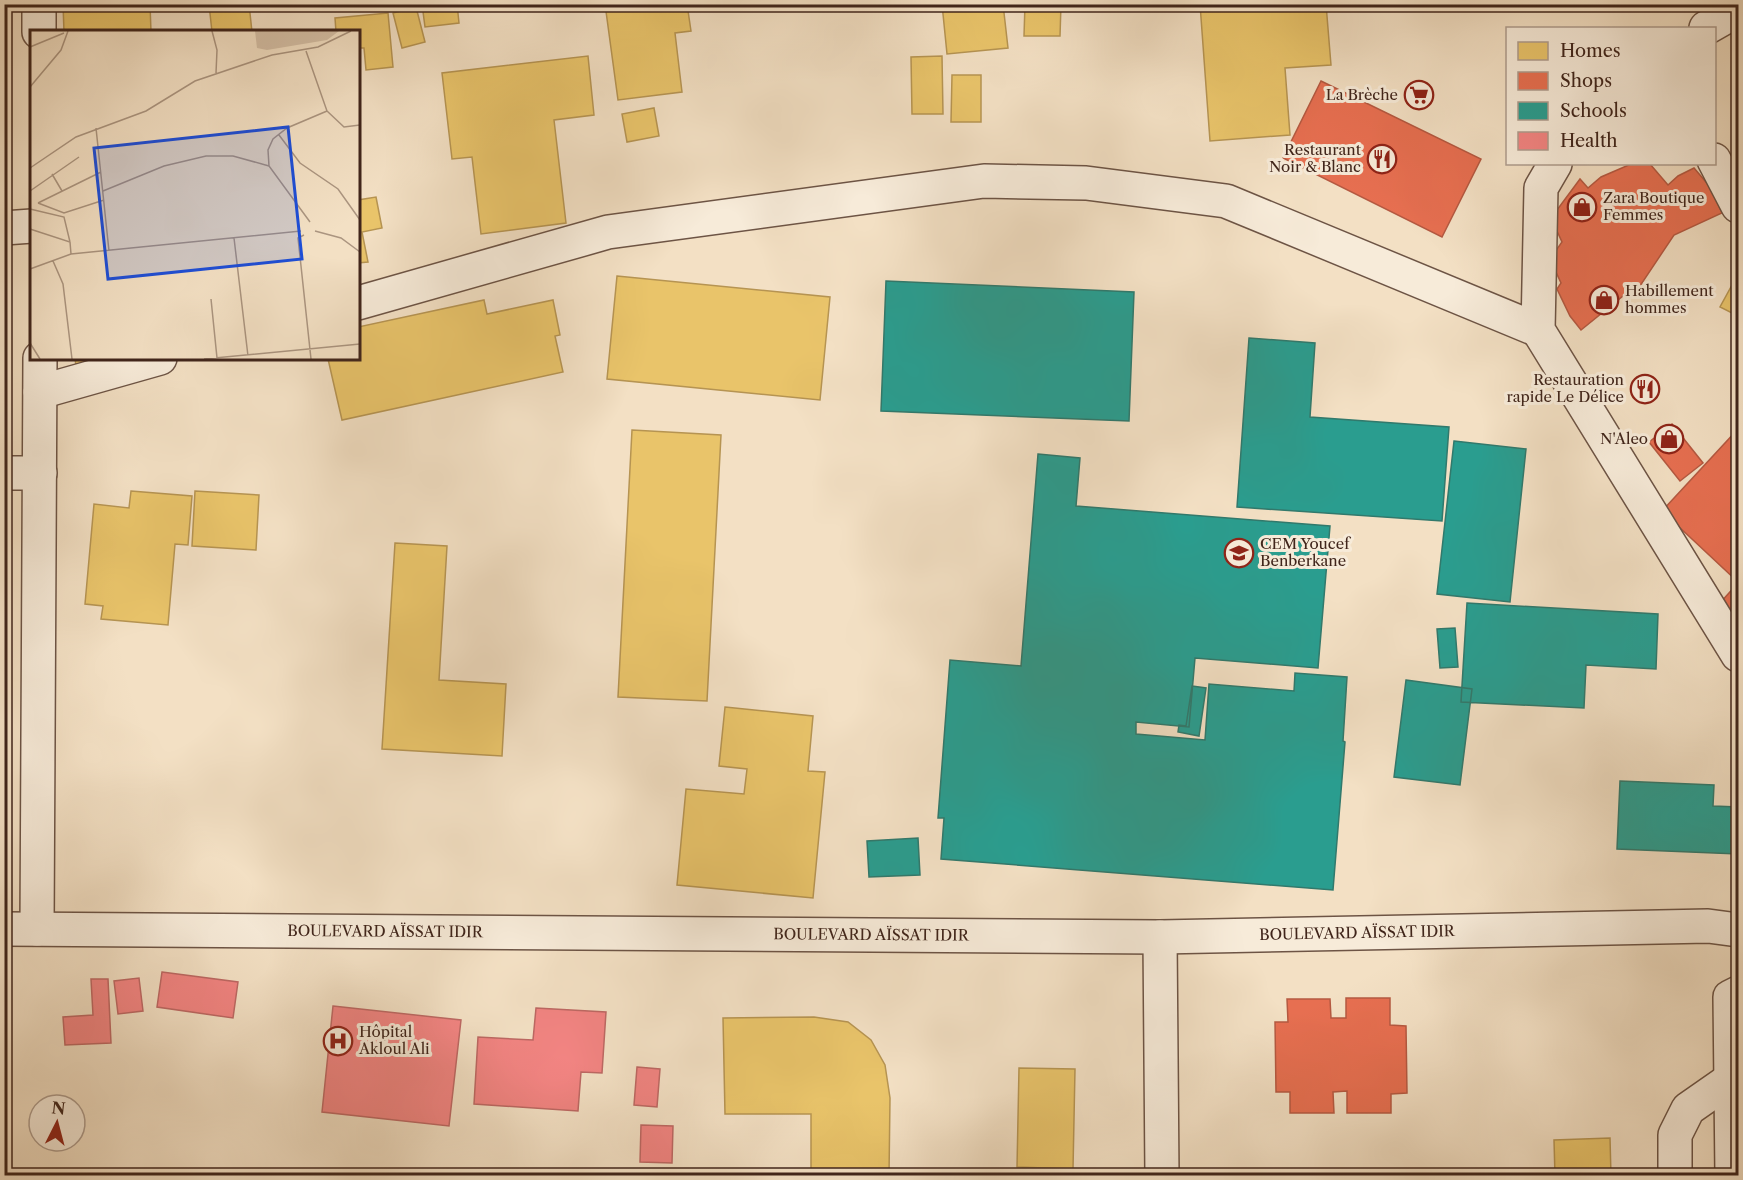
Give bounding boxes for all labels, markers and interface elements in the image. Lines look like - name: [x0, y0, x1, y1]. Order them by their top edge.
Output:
- legend: [1506, 27, 1716, 165]
- inset map: [30, 30, 360, 360]
- text: Homes: [1560, 40, 1621, 62]
- text: Shops: [1560, 70, 1612, 92]
- supermarket icon: La Brèche: [1403, 79, 1435, 111]
- place label: La Brèche: [1326, 85, 1398, 104]
- text: Schools: [1560, 100, 1627, 122]
- text: Health: [1560, 130, 1618, 152]
- place label: Restaurant Noir & Blanc: [1269, 140, 1362, 176]
- restaurant icon: Restaurant Noir & Blanc: [1366, 143, 1398, 175]
- place label: Zara Boutique Femmes: [1603, 188, 1705, 224]
- shop icon: Zara Boutique Femmes: [1566, 191, 1598, 223]
- place label: Habillement hommes: [1625, 281, 1714, 317]
- shop icon: Habillement hommes: [1588, 284, 1620, 316]
- place label: Restauration rapide Le Délice: [1506, 370, 1625, 406]
- restaurant icon: Restauration rapide Le Délice: [1629, 373, 1661, 405]
- shop icon: N'Aleo: [1653, 423, 1685, 455]
- place label: N'Aleo: [1600, 429, 1648, 448]
- place label: CEM Youcef Benberkane: [1260, 534, 1351, 570]
- school or university icon: CEM Youcef Benberkane: [1223, 537, 1255, 569]
- street label: BOULEVARD AÏSSAT IDIR: [287, 921, 484, 941]
- street label: BOULEVARD AÏSSAT IDIR: [1259, 921, 1456, 944]
- street label: BOULEVARD AÏSSAT IDIR: [773, 924, 970, 945]
- place label: Hôpital Akloul Ali: [358, 1022, 430, 1058]
- hospital icon: Hôpital Akloul Ali: [322, 1025, 354, 1057]
- north arrow: [27, 1093, 87, 1153]
- text: N: [51, 1097, 67, 1119]

